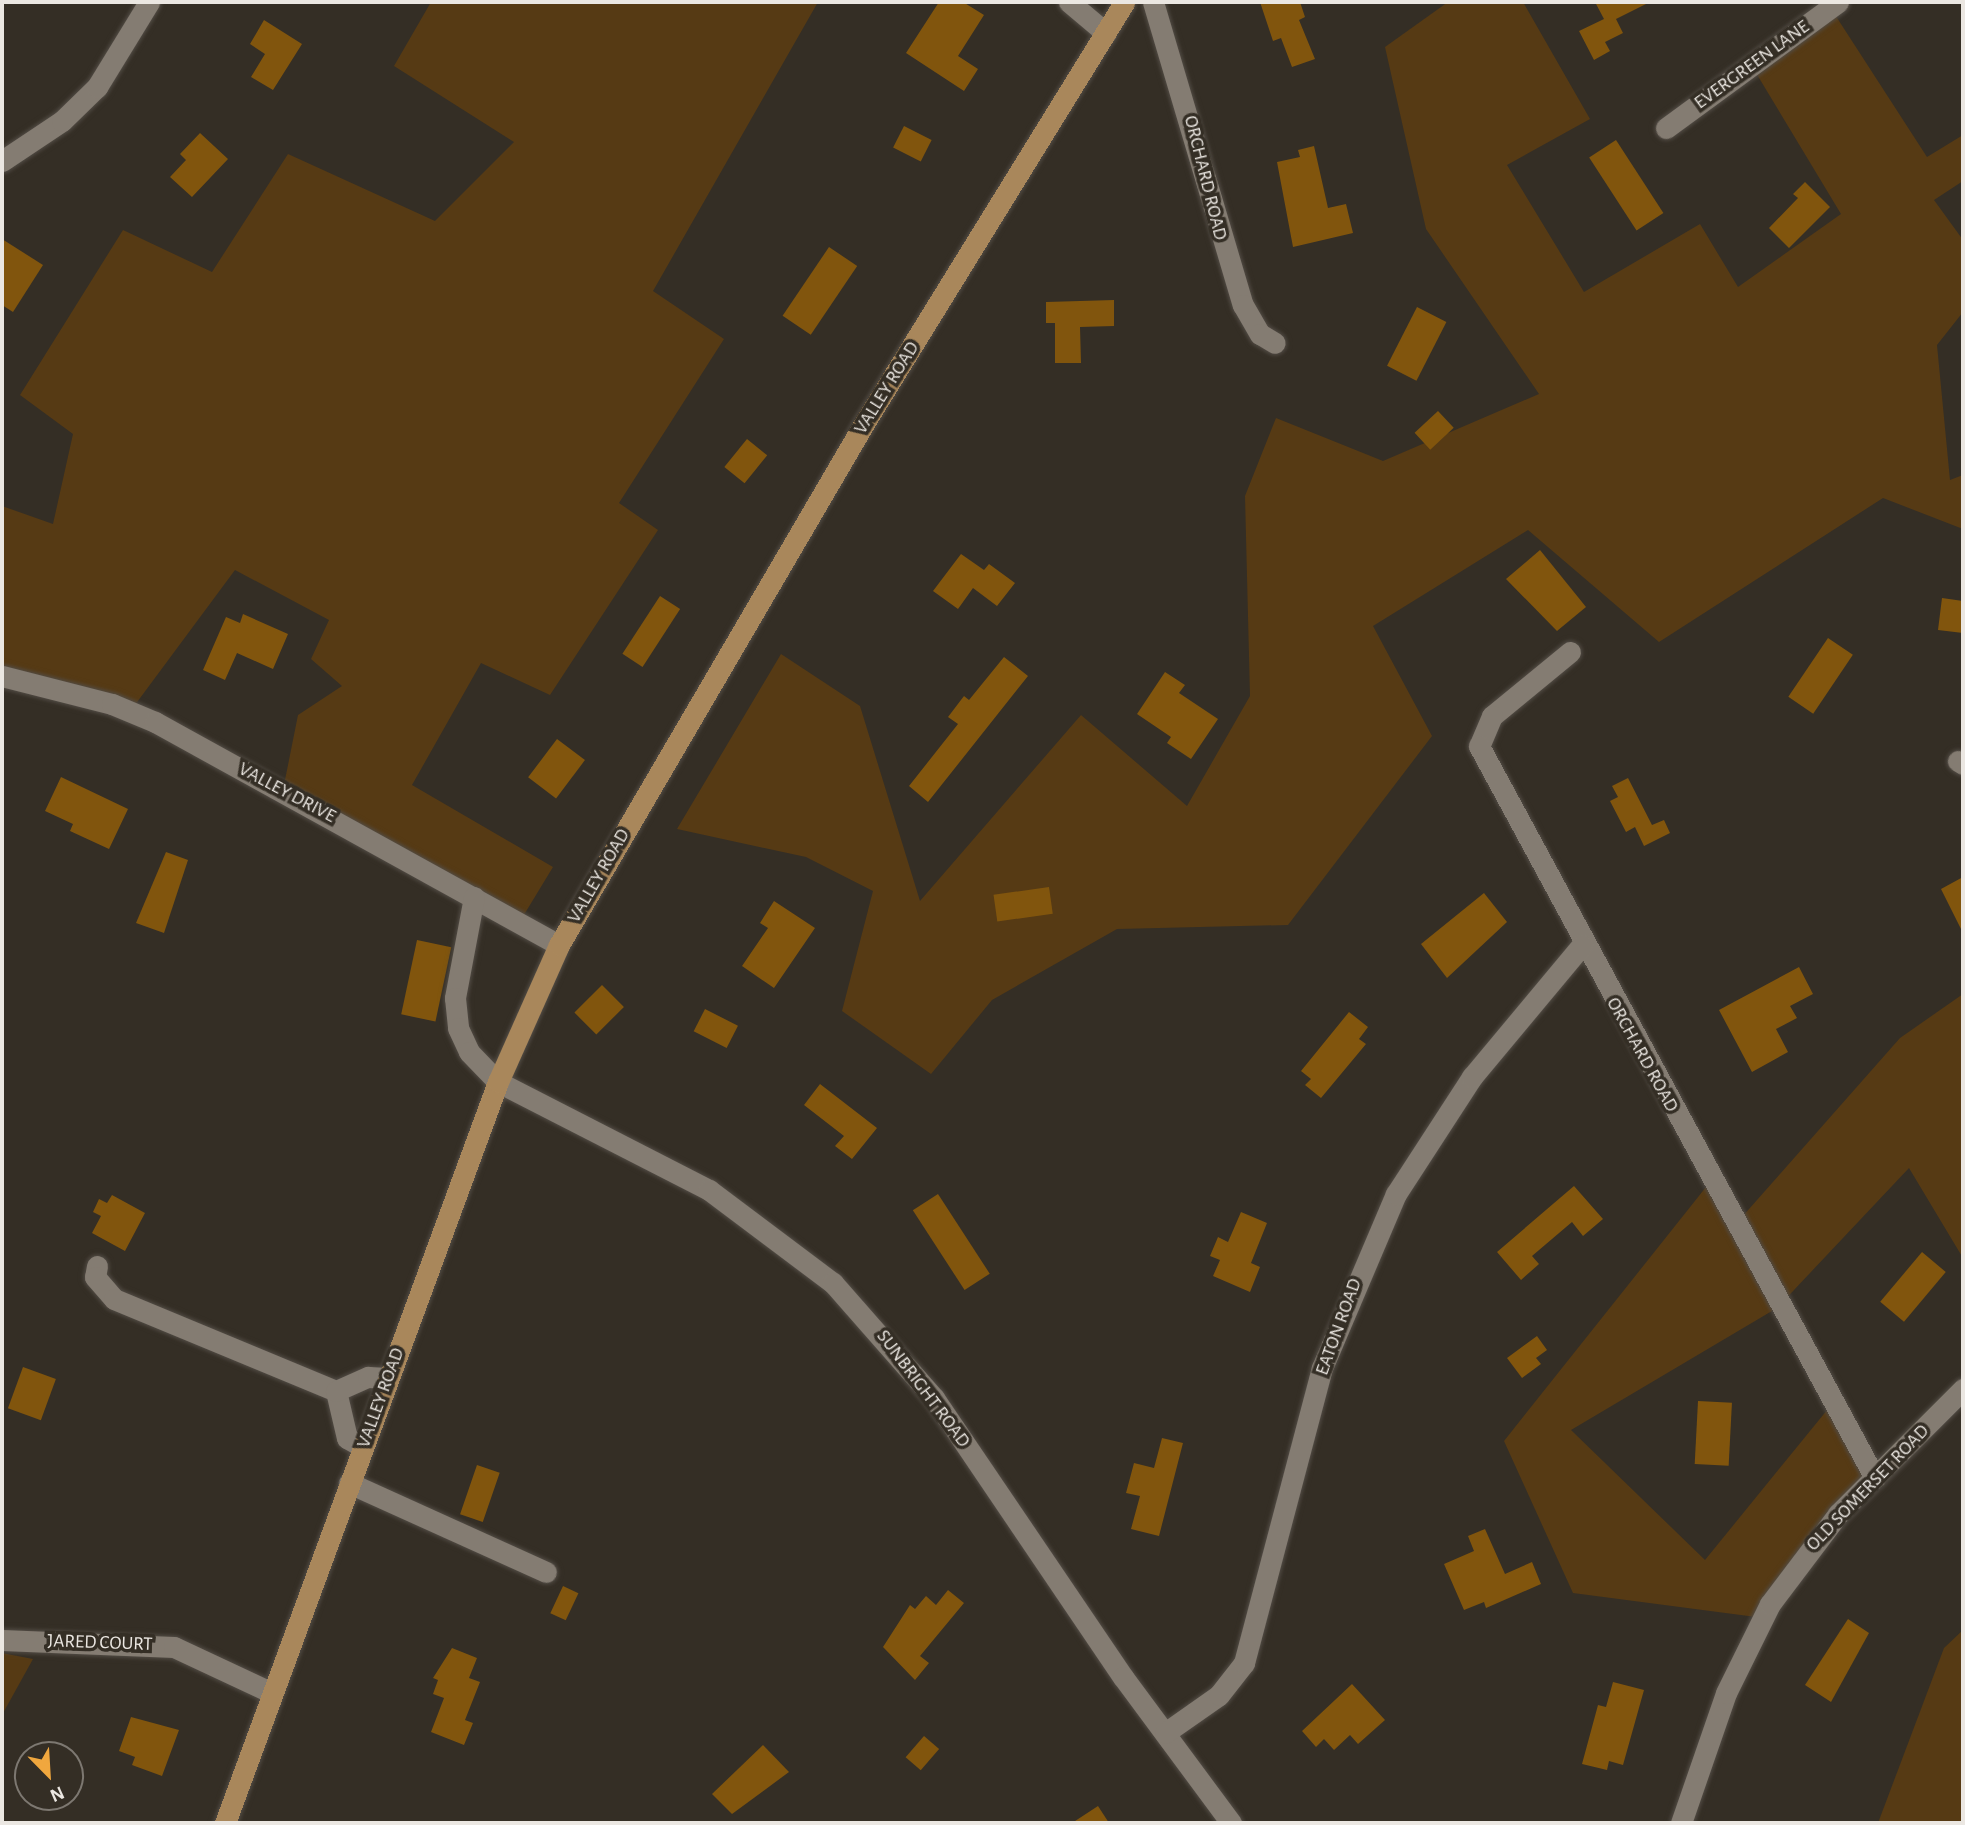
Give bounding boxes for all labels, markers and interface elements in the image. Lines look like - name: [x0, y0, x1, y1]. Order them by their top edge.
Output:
- street label: EVERGREEN LANE: [1690, 16, 1814, 114]
- street label: ORCHARD ROAD: [1178, 113, 1232, 243]
- street label: VALLEY ROAD: [850, 338, 924, 438]
- street label: VALLEY DRIVE: [234, 758, 340, 828]
- street label: VALLEY ROAD: [563, 825, 635, 927]
- street label: ORCHARD ROAD: [1601, 994, 1683, 1116]
- street label: EATON ROAD: [1311, 1276, 1367, 1378]
- street label: SUNBRIGHT ROAD: [871, 1326, 975, 1452]
- street label: VALLEY ROAD: [352, 1345, 410, 1451]
- street label: OLD SOMERSET ROAD: [1802, 1420, 1934, 1556]
- street label: JARED COURT: [47, 1630, 153, 1656]
- north arrow: [14, 1741, 84, 1811]
- text: N: [47, 1782, 67, 1805]

